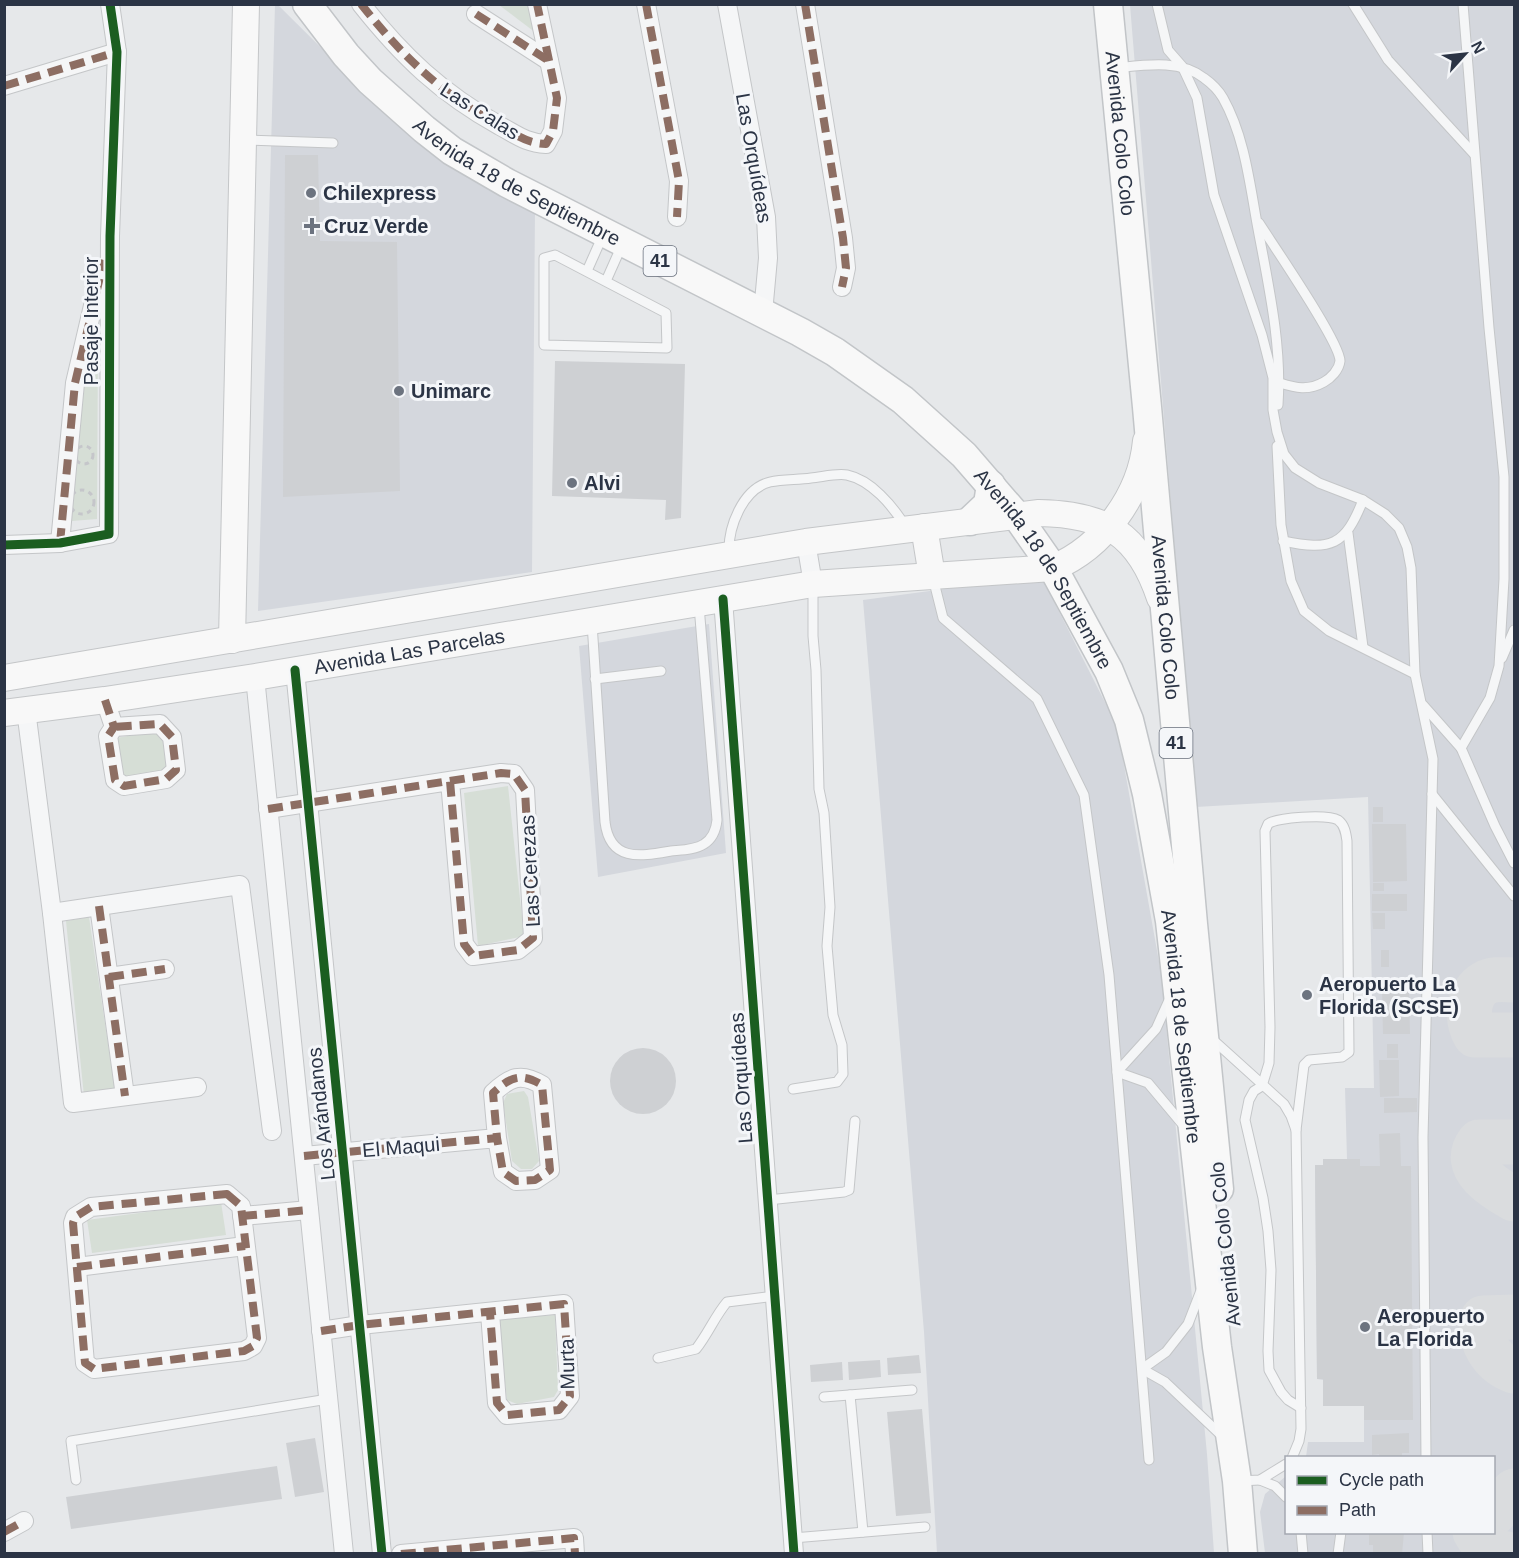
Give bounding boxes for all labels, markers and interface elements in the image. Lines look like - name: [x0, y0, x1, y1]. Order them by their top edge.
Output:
- north arrow: [1435, 24, 1495, 84]
- text: N: [1468, 38, 1488, 56]
- street label: Avenida Colo Colo: [1102, 50, 1139, 217]
- street label: Las Calas: [436, 78, 524, 144]
- street label: Las Orquídeas: [732, 91, 776, 225]
- street label: Avenida 18 de Septiembre: [409, 114, 624, 250]
- place label: Chilexpress: [323, 182, 436, 204]
- marker: Chilexpress: [304, 186, 318, 200]
- place label: Cruz Verde: [324, 215, 428, 237]
- marker: Cruz Verde: [305, 219, 319, 233]
- road number: 41: [644, 246, 676, 276]
- street label: Pasaje Interior: [80, 256, 102, 385]
- place label: Unimarc: [411, 380, 491, 402]
- marker: Unimarc: [392, 384, 406, 398]
- street label: Avenida 18 de Septiembre: [970, 464, 1117, 673]
- place label: Alvi: [584, 472, 621, 494]
- marker: Alvi: [565, 476, 579, 490]
- street label: Avenida Colo Colo: [1147, 534, 1184, 701]
- street label: Avenida Las Parcelas: [312, 625, 506, 678]
- road number: 41: [1160, 728, 1192, 758]
- street label: Las Cerezas: [516, 814, 544, 928]
- street label: Avenida 18 de Septiembre: [1157, 908, 1205, 1145]
- place label: Aeropuerto La Florida (SCSE): [1319, 973, 1459, 1018]
- marker: Aeropuerto La Florida (SCSE): [1300, 988, 1314, 1002]
- street label: Las Orquídeas: [725, 1012, 757, 1144]
- street label: Los Arándanos: [303, 1046, 339, 1182]
- street label: El Maqui: [361, 1133, 441, 1161]
- street label: Avenida Colo Colo: [1205, 1161, 1245, 1327]
- place label: Aeropuerto La Florida: [1377, 1305, 1485, 1350]
- marker: Aeropuerto La Florida: [1358, 1320, 1372, 1334]
- street label: Murta: [556, 1337, 578, 1390]
- legend: [1285, 1456, 1495, 1534]
- text: Cycle path: [1339, 1470, 1424, 1490]
- text: Path: [1339, 1500, 1376, 1520]

